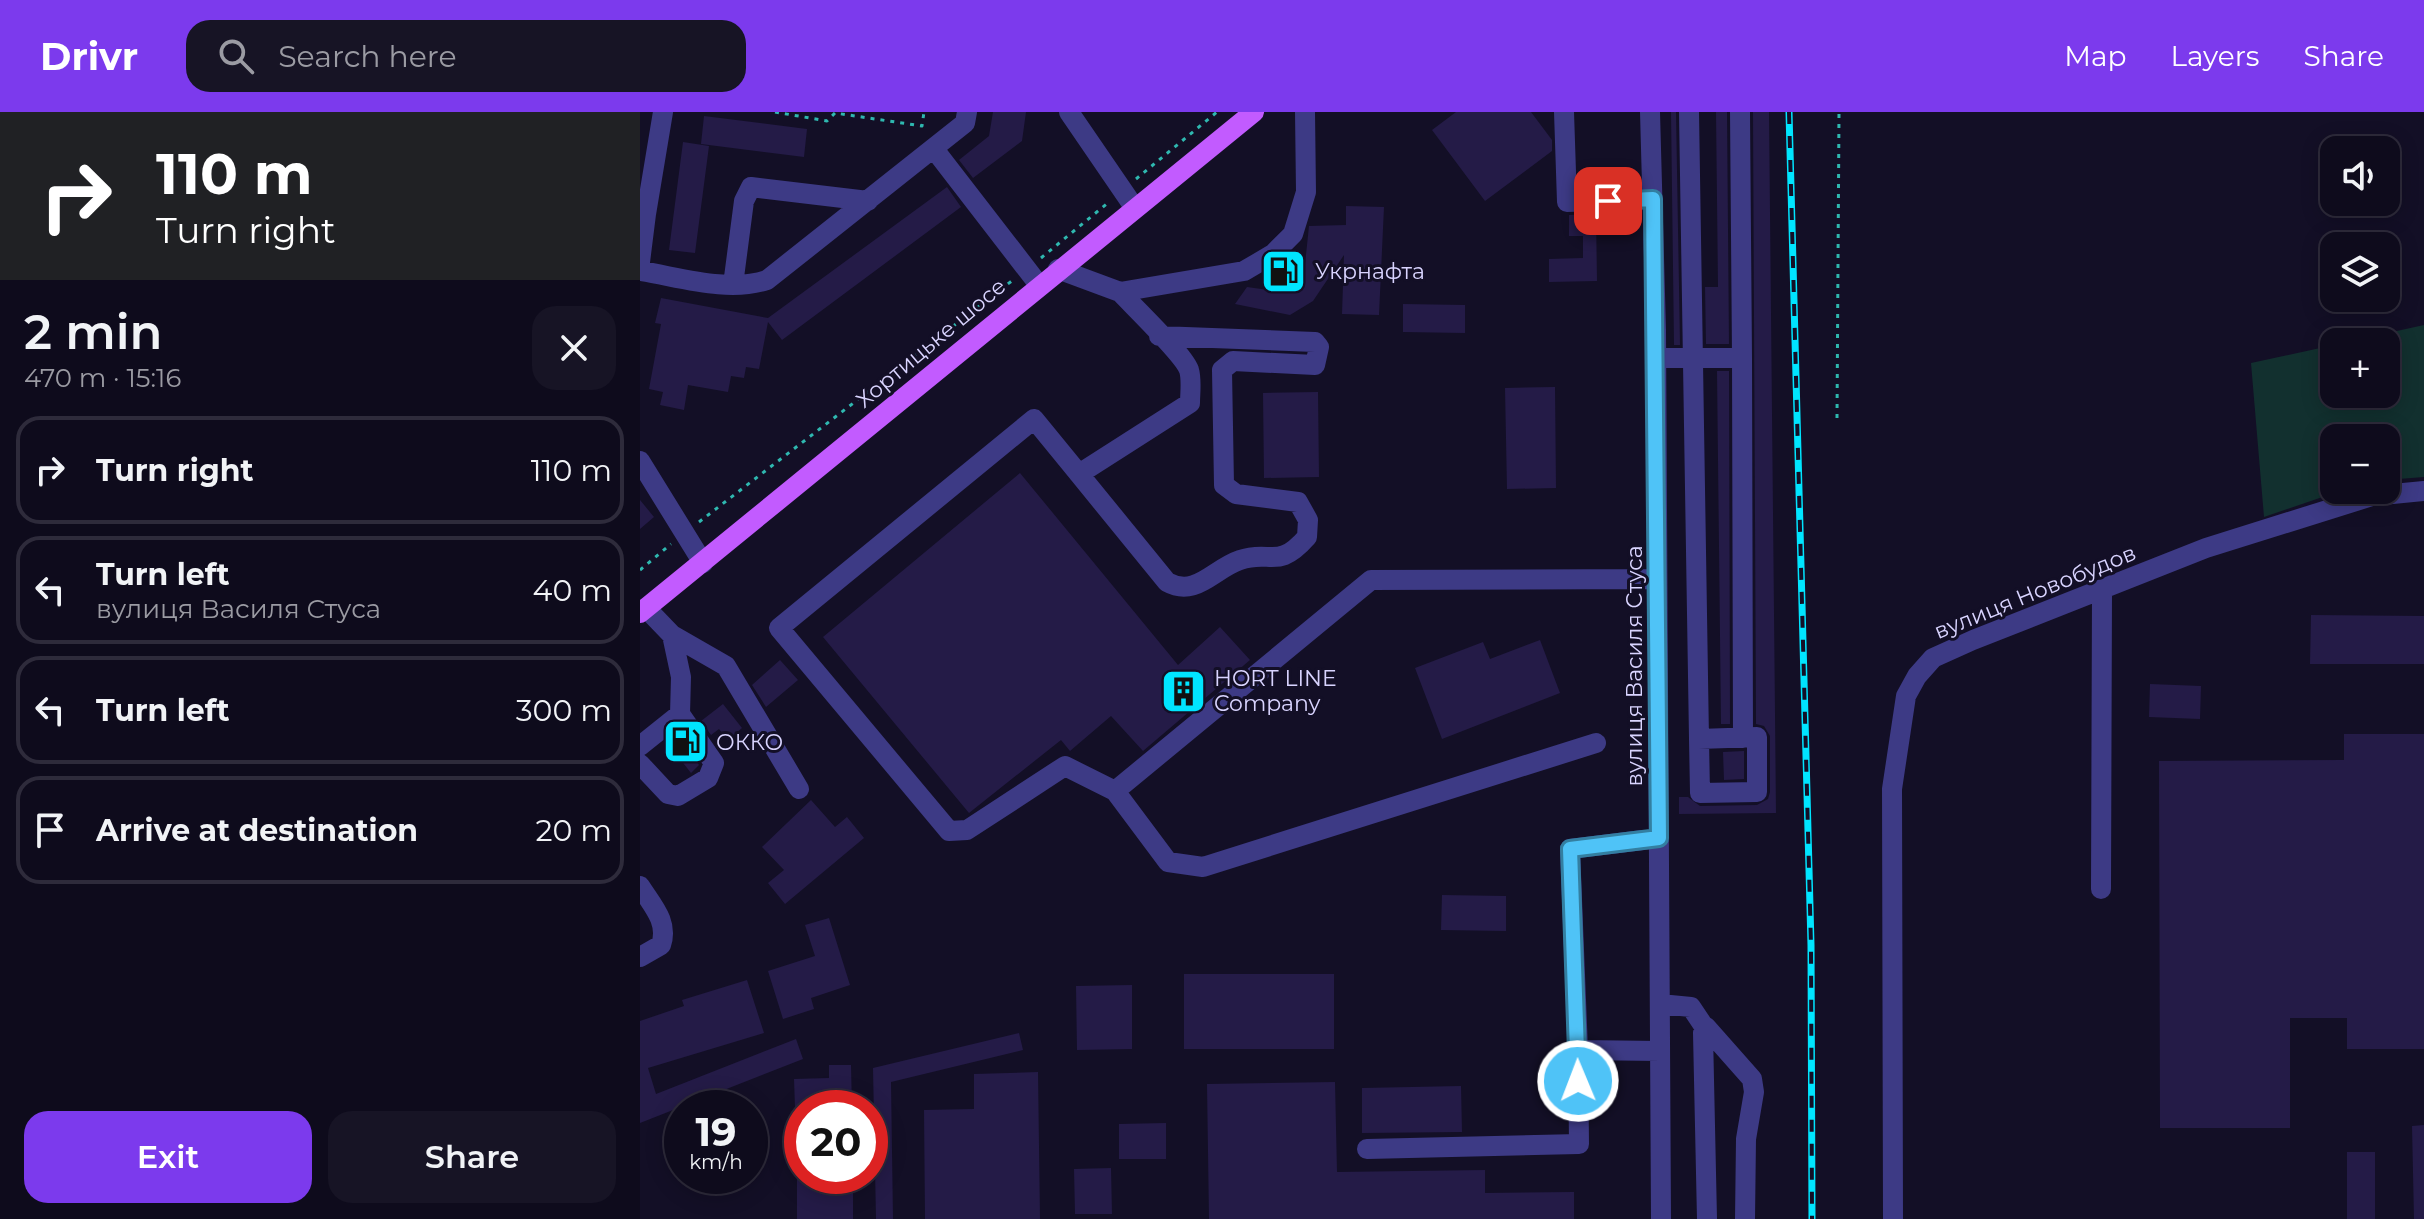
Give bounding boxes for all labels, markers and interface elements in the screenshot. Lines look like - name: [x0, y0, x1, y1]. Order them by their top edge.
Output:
- search box: [186, 20, 746, 92]
- text: Drivr: [40, 33, 138, 80]
- icon: search: [214, 34, 258, 78]
- text: Search here: [278, 38, 457, 75]
- text: Map: [2064, 39, 2127, 73]
- text: Layers: [2171, 39, 2260, 73]
- text: Share: [2304, 39, 2384, 73]
- map controls: [2320, 136, 2400, 504]
- button: sound: [2320, 136, 2400, 216]
- text: 110 m: [156, 140, 313, 208]
- icon: right: [24, 144, 128, 248]
- pin: [1574, 167, 1642, 235]
- icon: arrive: [1586, 179, 1630, 223]
- text: Turn right: [156, 208, 336, 252]
- button: layers: [2320, 232, 2400, 312]
- fuel station icon: Укрнафта: [1260, 247, 1308, 295]
- place label: Укрнафта: [1315, 258, 1425, 285]
- street label: Хортицьке шосе: [851, 272, 1011, 414]
- text: 2 min: [24, 303, 162, 361]
- button: close: [532, 306, 616, 390]
- button: +: [2320, 328, 2400, 408]
- text: 470 m · 15:16: [24, 362, 181, 394]
- button: −: [2320, 424, 2400, 504]
- icon: right: [28, 448, 72, 492]
- text: Turn right: [96, 452, 253, 489]
- text: 110 m: [531, 452, 612, 489]
- street label: вулиця Новобудов: [1930, 539, 2140, 645]
- street label: вулиця Василя Стуса: [1621, 545, 1648, 787]
- text: Turn left: [96, 556, 229, 593]
- icon: left: [28, 568, 72, 612]
- text: 40 m: [533, 572, 612, 609]
- text: вулиця Василя Стуса: [96, 593, 381, 625]
- place label: HORT LINE Company: [1214, 665, 1337, 717]
- building icon: HORT LINE Company: [1159, 667, 1207, 715]
- icon: left: [28, 688, 72, 732]
- text: Turn left: [96, 692, 229, 729]
- text: 300 m: [516, 692, 612, 729]
- fuel station icon: ОККО: [661, 718, 709, 766]
- place label: ОККО: [716, 729, 783, 756]
- icon: arrive: [28, 808, 72, 852]
- text: Arrive at destination: [96, 812, 418, 849]
- text: 20 m: [535, 812, 612, 849]
- position arrow: [1536, 1039, 1620, 1123]
- speed limit sign: 20: [784, 1090, 888, 1194]
- text: 19: [695, 1107, 737, 1156]
- button: Exit: [24, 1111, 312, 1203]
- button: Share: [328, 1111, 616, 1203]
- text: km/h: [689, 1150, 743, 1174]

